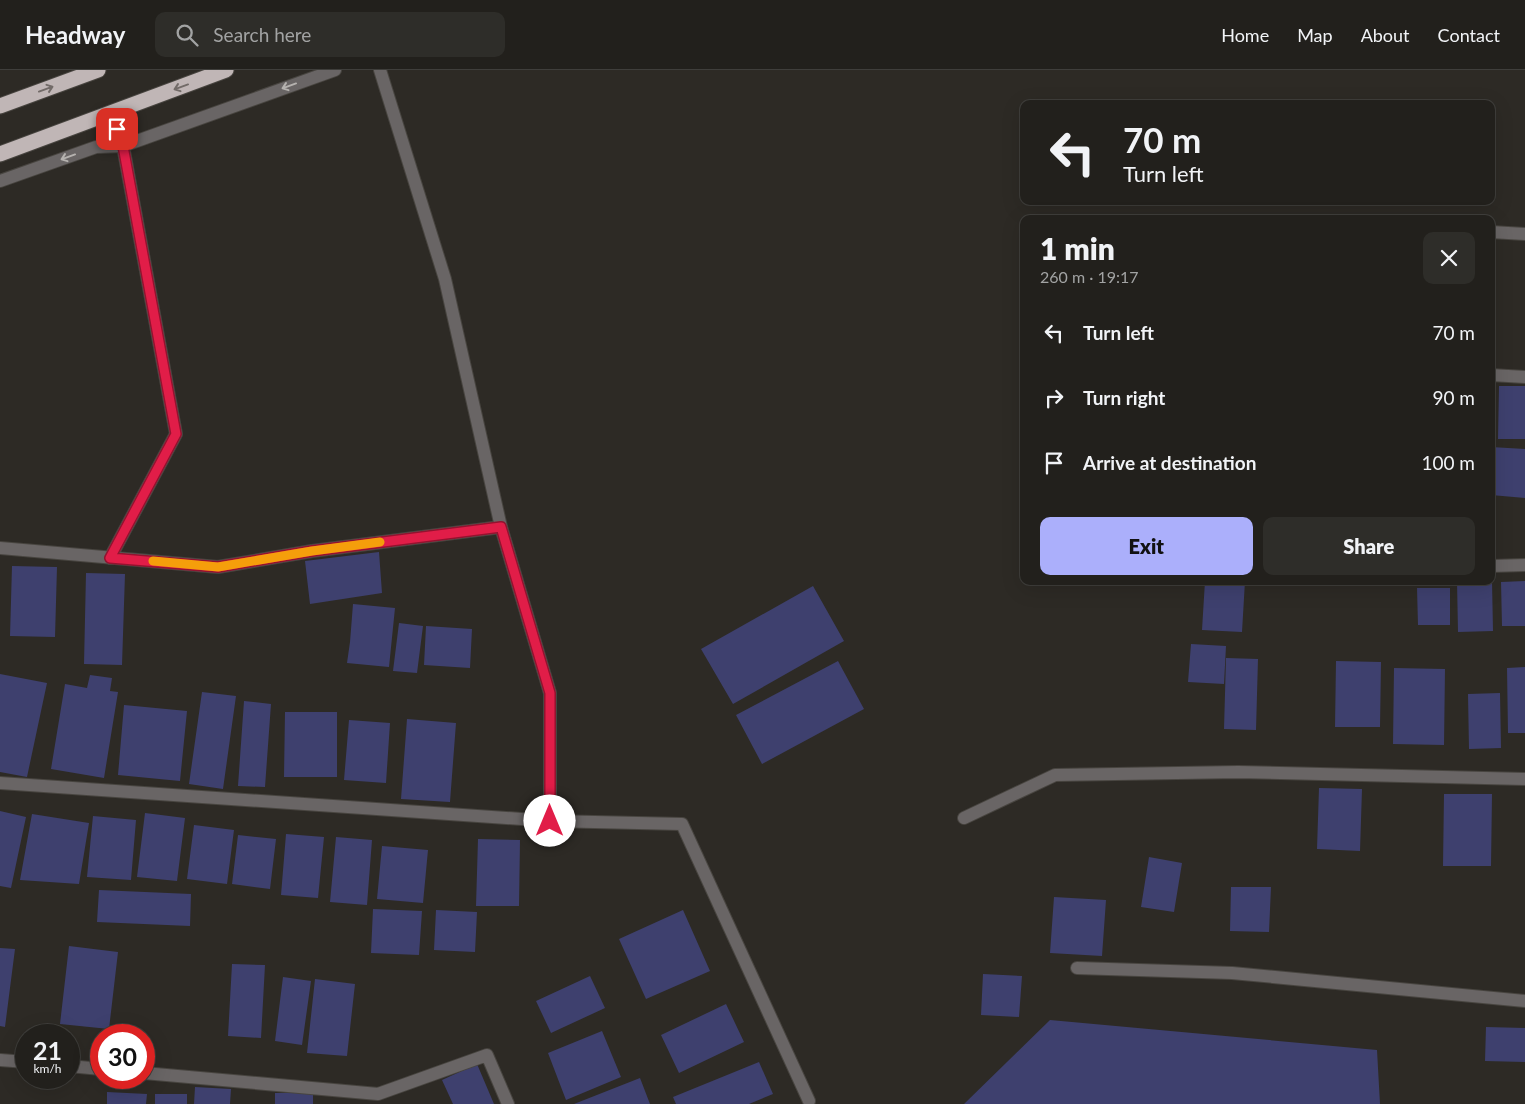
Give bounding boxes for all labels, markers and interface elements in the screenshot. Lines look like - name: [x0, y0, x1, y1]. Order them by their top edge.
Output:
- search box: [155, 12, 505, 57]
- text: Headway: [25, 20, 125, 49]
- icon: search: [173, 21, 201, 49]
- text: Search here: [213, 23, 311, 46]
- text: Home: [1221, 24, 1269, 46]
- text: Map: [1297, 24, 1333, 46]
- text: About: [1361, 24, 1410, 46]
- text: Contact: [1438, 24, 1500, 46]
- one-way arrow: [282, 82, 297, 91]
- one-way arrow: [173, 83, 189, 92]
- one-way arrow: [37, 84, 53, 93]
- pin: [96, 108, 138, 150]
- icon: arrive: [103, 115, 131, 143]
- text: 70 m: [1123, 118, 1201, 160]
- icon: left: [1040, 120, 1105, 185]
- one-way arrow: [61, 153, 77, 162]
- text: Turn left: [1123, 160, 1204, 187]
- text: 1 min: [1040, 230, 1115, 266]
- button: close: [1423, 232, 1475, 284]
- text: 260 m · 19:17: [1040, 267, 1139, 286]
- icon: left: [1040, 319, 1068, 347]
- text: Turn left: [1083, 321, 1154, 344]
- text: 70 m: [1432, 321, 1475, 344]
- icon: right: [1040, 384, 1068, 412]
- text: Turn right: [1083, 386, 1165, 409]
- text: 90 m: [1432, 386, 1475, 409]
- icon: arrive: [1040, 449, 1068, 477]
- text: Arrive at destination: [1083, 451, 1256, 474]
- text: 100 m: [1421, 451, 1475, 474]
- button: Exit: [1040, 517, 1253, 575]
- button: Share: [1263, 517, 1475, 575]
- position arrow: [523, 794, 575, 846]
- speed limit sign: 30: [90, 1024, 155, 1089]
- text: 21: [33, 1035, 62, 1065]
- text: km/h: [33, 1061, 62, 1076]

